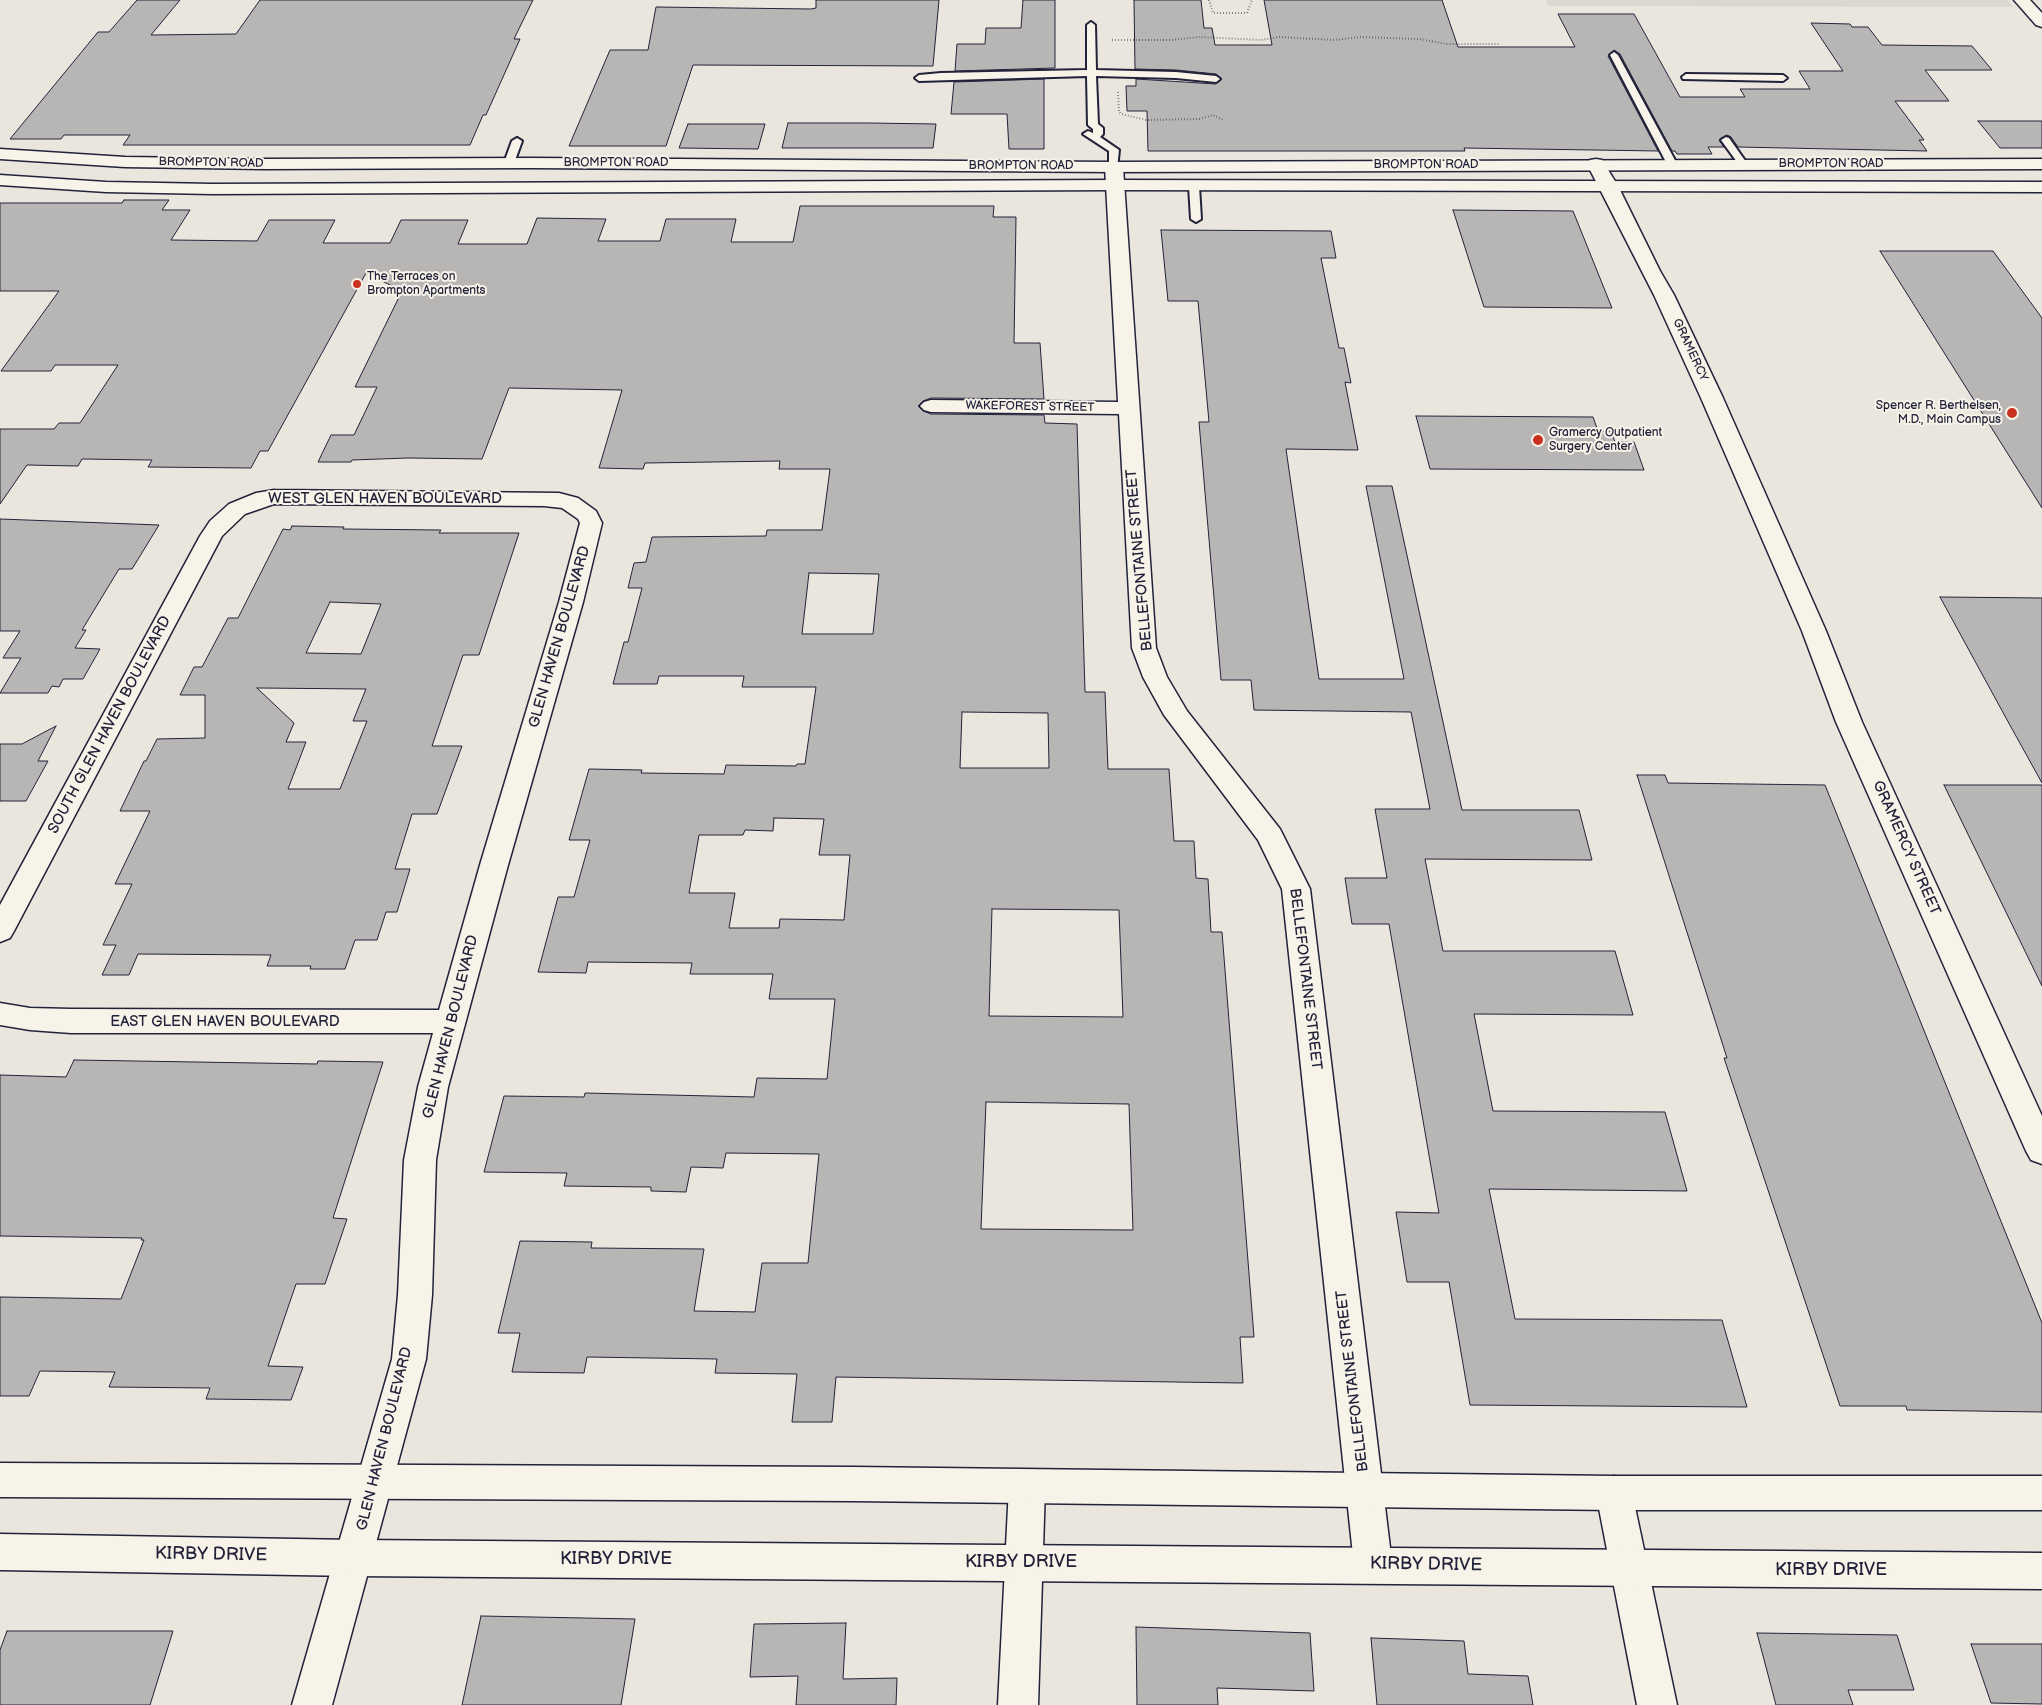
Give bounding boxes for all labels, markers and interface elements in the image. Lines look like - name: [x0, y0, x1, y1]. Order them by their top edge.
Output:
- street label: BROMPTON ROAD: [158, 155, 264, 171]
- street label: BROMPTON ROAD: [563, 156, 669, 170]
- street label: BROMPTON ROAD: [1778, 157, 1884, 171]
- street label: BROMPTON ROAD: [1373, 158, 1479, 172]
- street label: BROMPTON ROAD: [968, 159, 1074, 173]
- place label: The Terraces on Brompton Apartments: [367, 270, 486, 298]
- marker: The Terraces on Brompton Apartments: [351, 278, 363, 290]
- street label: GRAMERCY: [1669, 317, 1711, 383]
- street label: WAKEFOREST STREET: [965, 399, 1095, 415]
- place label: Spencer R. Berthelsen, M.D., Main Campus: [1876, 399, 2001, 427]
- marker: Spencer R. Berthelsen, M.D., Main Campus: [2005, 406, 2019, 420]
- place label: Gramercy Outpatient Surgery Center: [1549, 426, 1662, 454]
- marker: Gramercy Outpatient Surgery Center: [1531, 433, 1545, 447]
- street label: BELLEFONTAINE STREET: [1123, 468, 1157, 652]
- street label: WEST GLEN HAVEN BOULEVARD: [268, 490, 502, 508]
- street label: GLEN HAVEN BOULEVARD: [525, 544, 595, 730]
- street label: SOUTH GLEN HAVEN BOULEVARD: [45, 613, 175, 837]
- street label: GRAMERCY STREET: [1868, 778, 1944, 918]
- street label: BELLEFONTAINE STREET: [1285, 887, 1325, 1071]
- street label: GLEN HAVEN BOULEVARD: [419, 933, 483, 1121]
- street label: EAST GLEN HAVEN BOULEVARD: [110, 1013, 340, 1031]
- street label: BELLEFONTAINE STREET: [1333, 1289, 1373, 1473]
- street label: GLEN HAVEN BOULEVARD: [353, 1345, 417, 1533]
- street label: KIRBY DRIVE: [155, 1543, 267, 1567]
- street label: KIRBY DRIVE: [560, 1548, 672, 1570]
- street label: KIRBY DRIVE: [965, 1551, 1077, 1573]
- street label: KIRBY DRIVE: [1370, 1553, 1482, 1577]
- street label: KIRBY DRIVE: [1775, 1559, 1887, 1581]

